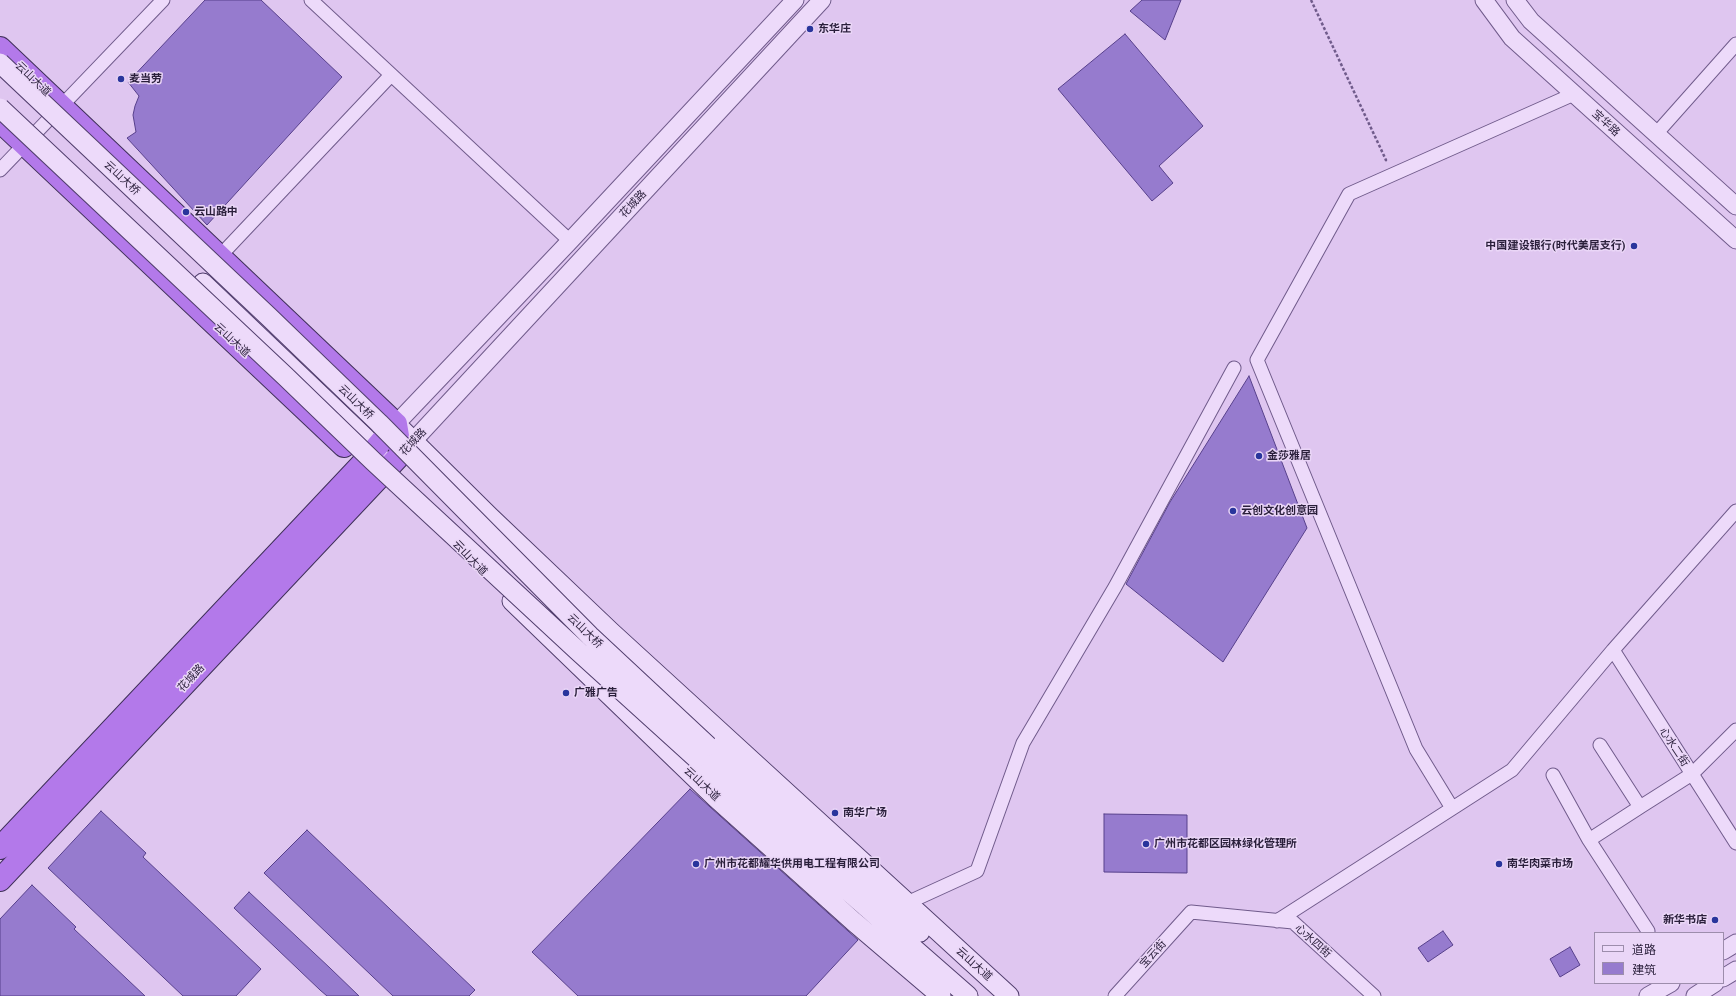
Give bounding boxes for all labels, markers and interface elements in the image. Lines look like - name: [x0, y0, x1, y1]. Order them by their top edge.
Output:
- place label: 东华庄: [818, 22, 851, 36]
- marker: 东华庄: [805, 24, 815, 34]
- street label: 云山大道: [13, 59, 53, 99]
- place label: 麦当劳: [129, 72, 162, 86]
- marker: 麦当劳: [116, 74, 126, 84]
- street label: 宝华路: [1589, 107, 1623, 139]
- street label: 云山大桥: [101, 158, 143, 198]
- street label: 花城路: [617, 187, 649, 221]
- place label: 云山路中: [194, 205, 238, 219]
- marker: 云山路中: [181, 207, 191, 217]
- place label: 中国建设银行(时代美居支行): [1486, 239, 1626, 253]
- marker: 中国建设银行(时代美居支行): [1629, 241, 1639, 251]
- street label: 云山大道: [211, 320, 253, 360]
- street label: 云山大桥: [336, 382, 376, 422]
- street label: 花城路: [397, 425, 429, 459]
- place label: 金莎雅居: [1267, 449, 1311, 463]
- marker: 金莎雅居: [1254, 451, 1264, 461]
- place label: 云创文化创意园: [1241, 504, 1318, 518]
- marker: 云创文化创意园: [1228, 506, 1238, 516]
- street label: 云山大道: [450, 538, 490, 578]
- street label: 云山大桥: [565, 611, 605, 651]
- street label: 花城路: [175, 661, 207, 695]
- place label: 广雅广告: [574, 686, 618, 700]
- marker: 广雅广告: [561, 688, 571, 698]
- street label: 心水二街: [1656, 725, 1692, 769]
- street label: 云山大道: [681, 764, 723, 804]
- place label: 南华广场: [843, 806, 887, 820]
- marker: 南华广场: [830, 808, 840, 818]
- place label: 广州市花都区园林绿化管理所: [1154, 837, 1297, 851]
- marker: 广州市花都区园林绿化管理所: [1141, 839, 1151, 849]
- place label: 广州市花都耀华供用电工程有限公司: [704, 857, 880, 871]
- place label: 南华肉菜市场: [1507, 857, 1573, 871]
- marker: 广州市花都耀华供用电工程有限公司: [691, 859, 701, 869]
- marker: 南华肉菜市场: [1494, 859, 1504, 869]
- place label: 新华书店: [1663, 913, 1707, 927]
- marker: 新华书店: [1710, 915, 1720, 925]
- street label: 心水四街: [1292, 921, 1334, 961]
- legend: [1594, 932, 1724, 984]
- street label: 宝云街: [1137, 937, 1169, 971]
- text: 道路: [1632, 943, 1656, 957]
- street label: 云山大道: [953, 944, 995, 984]
- text: 建筑: [1632, 963, 1656, 977]

